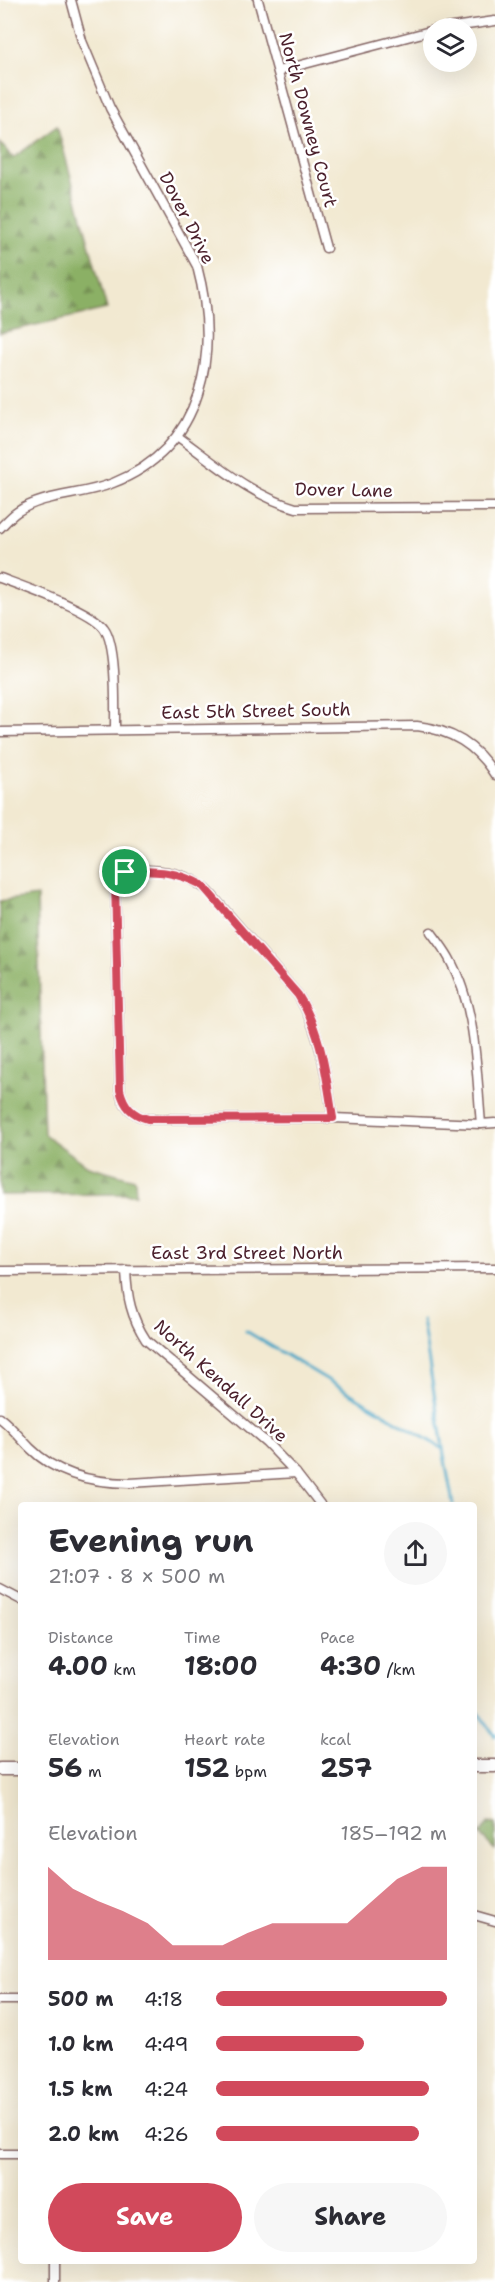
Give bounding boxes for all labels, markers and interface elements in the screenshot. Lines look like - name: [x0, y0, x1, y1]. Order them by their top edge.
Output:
- map controls: [423, 18, 477, 72]
- button: layers: [423, 18, 477, 72]
- street label: North Downey Court: [273, 30, 343, 210]
- street label: Dover Drive: [154, 168, 220, 268]
- street label: Dover Lane: [295, 477, 393, 503]
- street label: East 5th Street South: [161, 697, 351, 725]
- pin: [99, 846, 150, 897]
- icon: arrive: [108, 855, 141, 888]
- street label: East 3rd Street North: [151, 1241, 343, 1265]
- street label: North Kendall Drive: [149, 1314, 293, 1448]
- text: Evening run: [48, 1518, 254, 1563]
- button: share: [384, 1522, 447, 1585]
- text: 21:07 · 8 × 500 m: [48, 1563, 225, 1589]
- text: Distance: [48, 1627, 114, 1648]
- text: Time: [184, 1627, 221, 1648]
- text: Pace: [320, 1627, 355, 1648]
- text: 4.00: [48, 1648, 108, 1683]
- text: 18:00: [184, 1648, 258, 1683]
- text: 4:30: [320, 1648, 381, 1683]
- text: km: [108, 1659, 136, 1680]
- text: /km: [381, 1659, 415, 1680]
- text: Elevation: [48, 1729, 120, 1750]
- text: Heart rate: [184, 1729, 266, 1750]
- text: kcal: [320, 1729, 351, 1750]
- text: 56: [48, 1750, 82, 1785]
- text: 152: [184, 1750, 229, 1785]
- text: 257: [320, 1750, 372, 1785]
- text: m: [82, 1761, 102, 1782]
- text: bpm: [229, 1761, 267, 1782]
- text: Elevation: [48, 1820, 138, 1846]
- text: 185–192 m: [341, 1820, 447, 1846]
- text: 500 m: [48, 1986, 114, 2012]
- text: 4:18: [144, 1986, 183, 2012]
- text: 1.0 km: [48, 2031, 113, 2057]
- text: 4:49: [144, 2031, 189, 2057]
- text: 1.5 km: [48, 2076, 112, 2102]
- text: 4:24: [144, 2076, 188, 2102]
- text: 2.0 km: [48, 2121, 119, 2147]
- text: 4:26: [144, 2121, 189, 2147]
- button: Save: [48, 2183, 242, 2252]
- button: Share: [254, 2183, 447, 2252]

